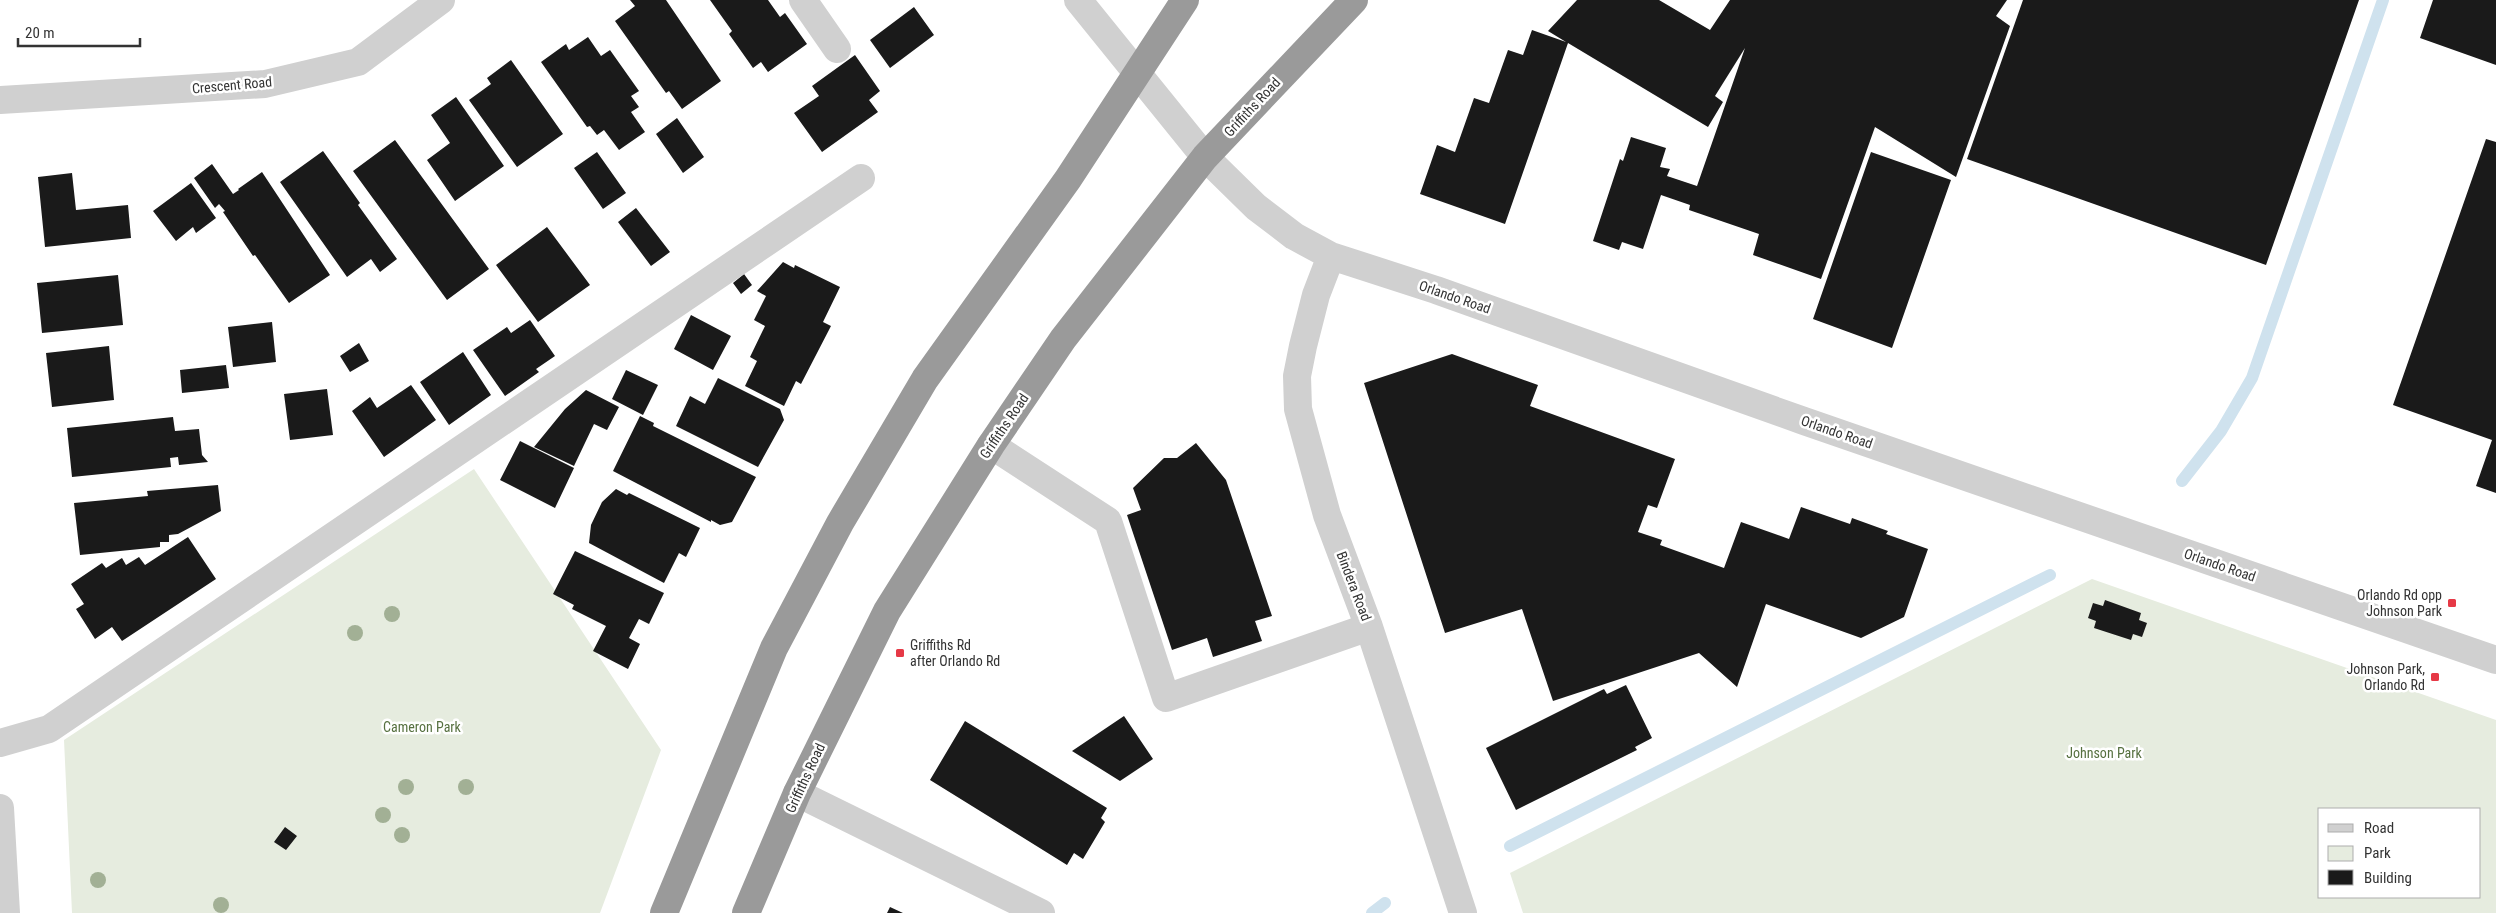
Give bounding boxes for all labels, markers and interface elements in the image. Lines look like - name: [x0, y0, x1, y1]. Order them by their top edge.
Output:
- scale bar: [18, 15, 140, 47]
- text: 20 m: [25, 24, 55, 42]
- street label: Crescent Road: [191, 74, 273, 96]
- street label: Griffiths Road: [1221, 74, 1283, 140]
- street label: Orlando Road: [1417, 277, 1493, 317]
- street label: Griffiths Road: [976, 391, 1032, 461]
- street label: Orlando Road: [1799, 412, 1875, 452]
- street label: Orlando Road: [2182, 545, 2258, 585]
- street label: Bindera Road: [1333, 549, 1375, 623]
- place label: Orlando Rd opp Johnson Park: [2357, 587, 2443, 619]
- marker: Orlando Rd opp Johnson Park: [2446, 597, 2458, 609]
- place label: Griffiths Rd after Orlando Rd: [910, 637, 1000, 669]
- marker: Griffiths Rd after Orlando Rd: [894, 647, 906, 659]
- place label: Johnson Park, Orlando Rd: [2347, 661, 2425, 693]
- marker: Johnson Park, Orlando Rd: [2429, 671, 2441, 683]
- park label: Cameron Park: [383, 719, 462, 735]
- street label: Griffiths Road: [782, 741, 828, 815]
- park label: Johnson Park: [2066, 745, 2143, 761]
- legend: [2318, 808, 2481, 898]
- text: Road: [2364, 819, 2394, 837]
- text: Park: [2364, 844, 2391, 862]
- text: Building: [2364, 869, 2412, 887]

